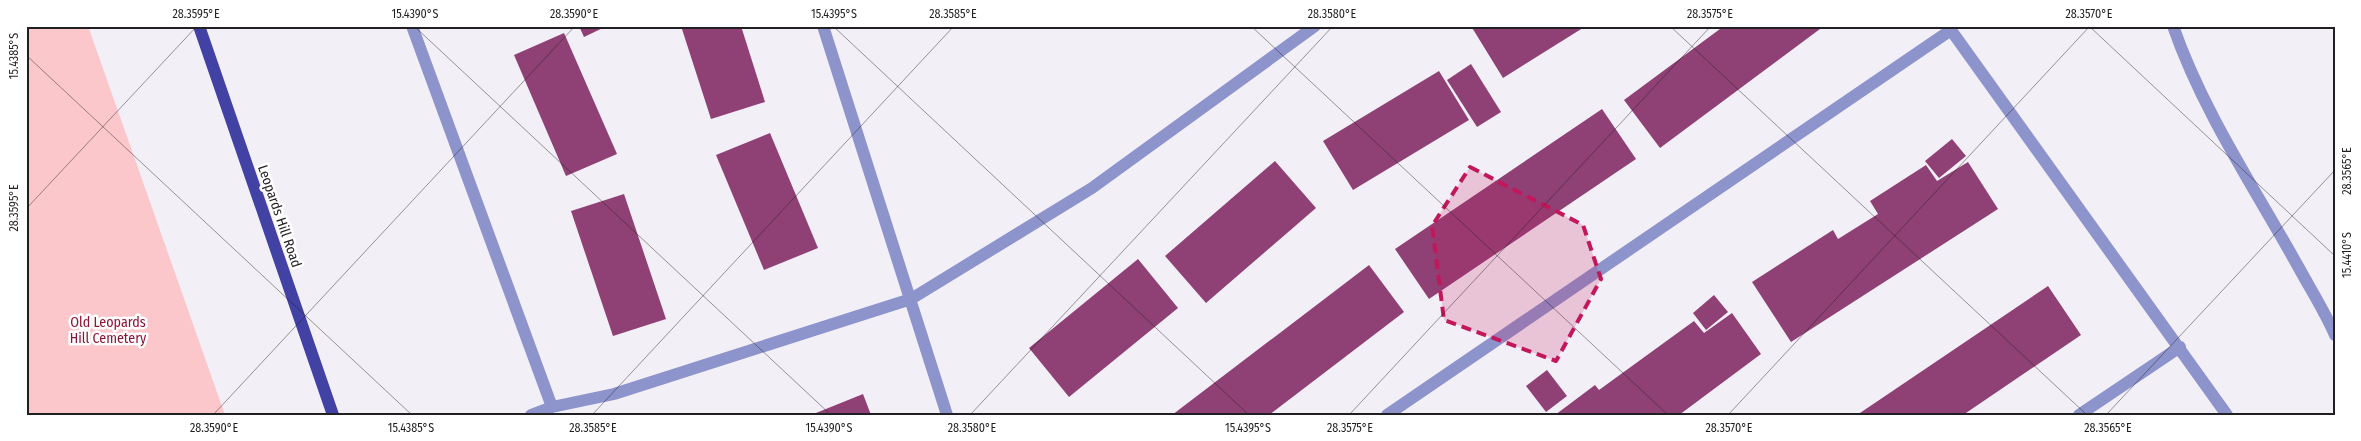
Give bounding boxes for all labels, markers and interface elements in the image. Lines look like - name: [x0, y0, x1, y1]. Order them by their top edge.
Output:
- text: 28.3595°E: [172, 7, 220, 21]
- text: 15.4390°S: [392, 7, 438, 21]
- text: 28.3590°E: [550, 7, 598, 21]
- text: 15.4395°S: [811, 7, 857, 21]
- text: 28.3585°E: [929, 7, 977, 21]
- text: 28.3580°E: [1308, 7, 1357, 21]
- text: 28.3575°E: [1687, 7, 1733, 21]
- text: 28.3570°E: [2066, 7, 2113, 21]
- text: 15.4385°S: [7, 33, 21, 79]
- text: 28.3565°E: [2340, 147, 2354, 195]
- street label: Leopards Hill Road: [254, 163, 305, 270]
- text: 28.3595°E: [7, 184, 21, 232]
- text: 15.4410°S: [2340, 232, 2354, 278]
- park label: Old Leopards Hill Cemetery: [70, 314, 147, 347]
- text: 28.3590°E: [190, 421, 238, 435]
- text: 15.4385°S: [388, 421, 434, 435]
- text: 28.3585°E: [569, 421, 617, 435]
- text: 15.4390°S: [806, 421, 852, 435]
- text: 28.3580°E: [948, 421, 997, 435]
- text: 15.4395°S: [1225, 421, 1271, 435]
- text: 28.3575°E: [1327, 421, 1373, 435]
- text: 28.3570°E: [1706, 421, 1753, 435]
- text: 28.3565°E: [2084, 421, 2132, 435]

